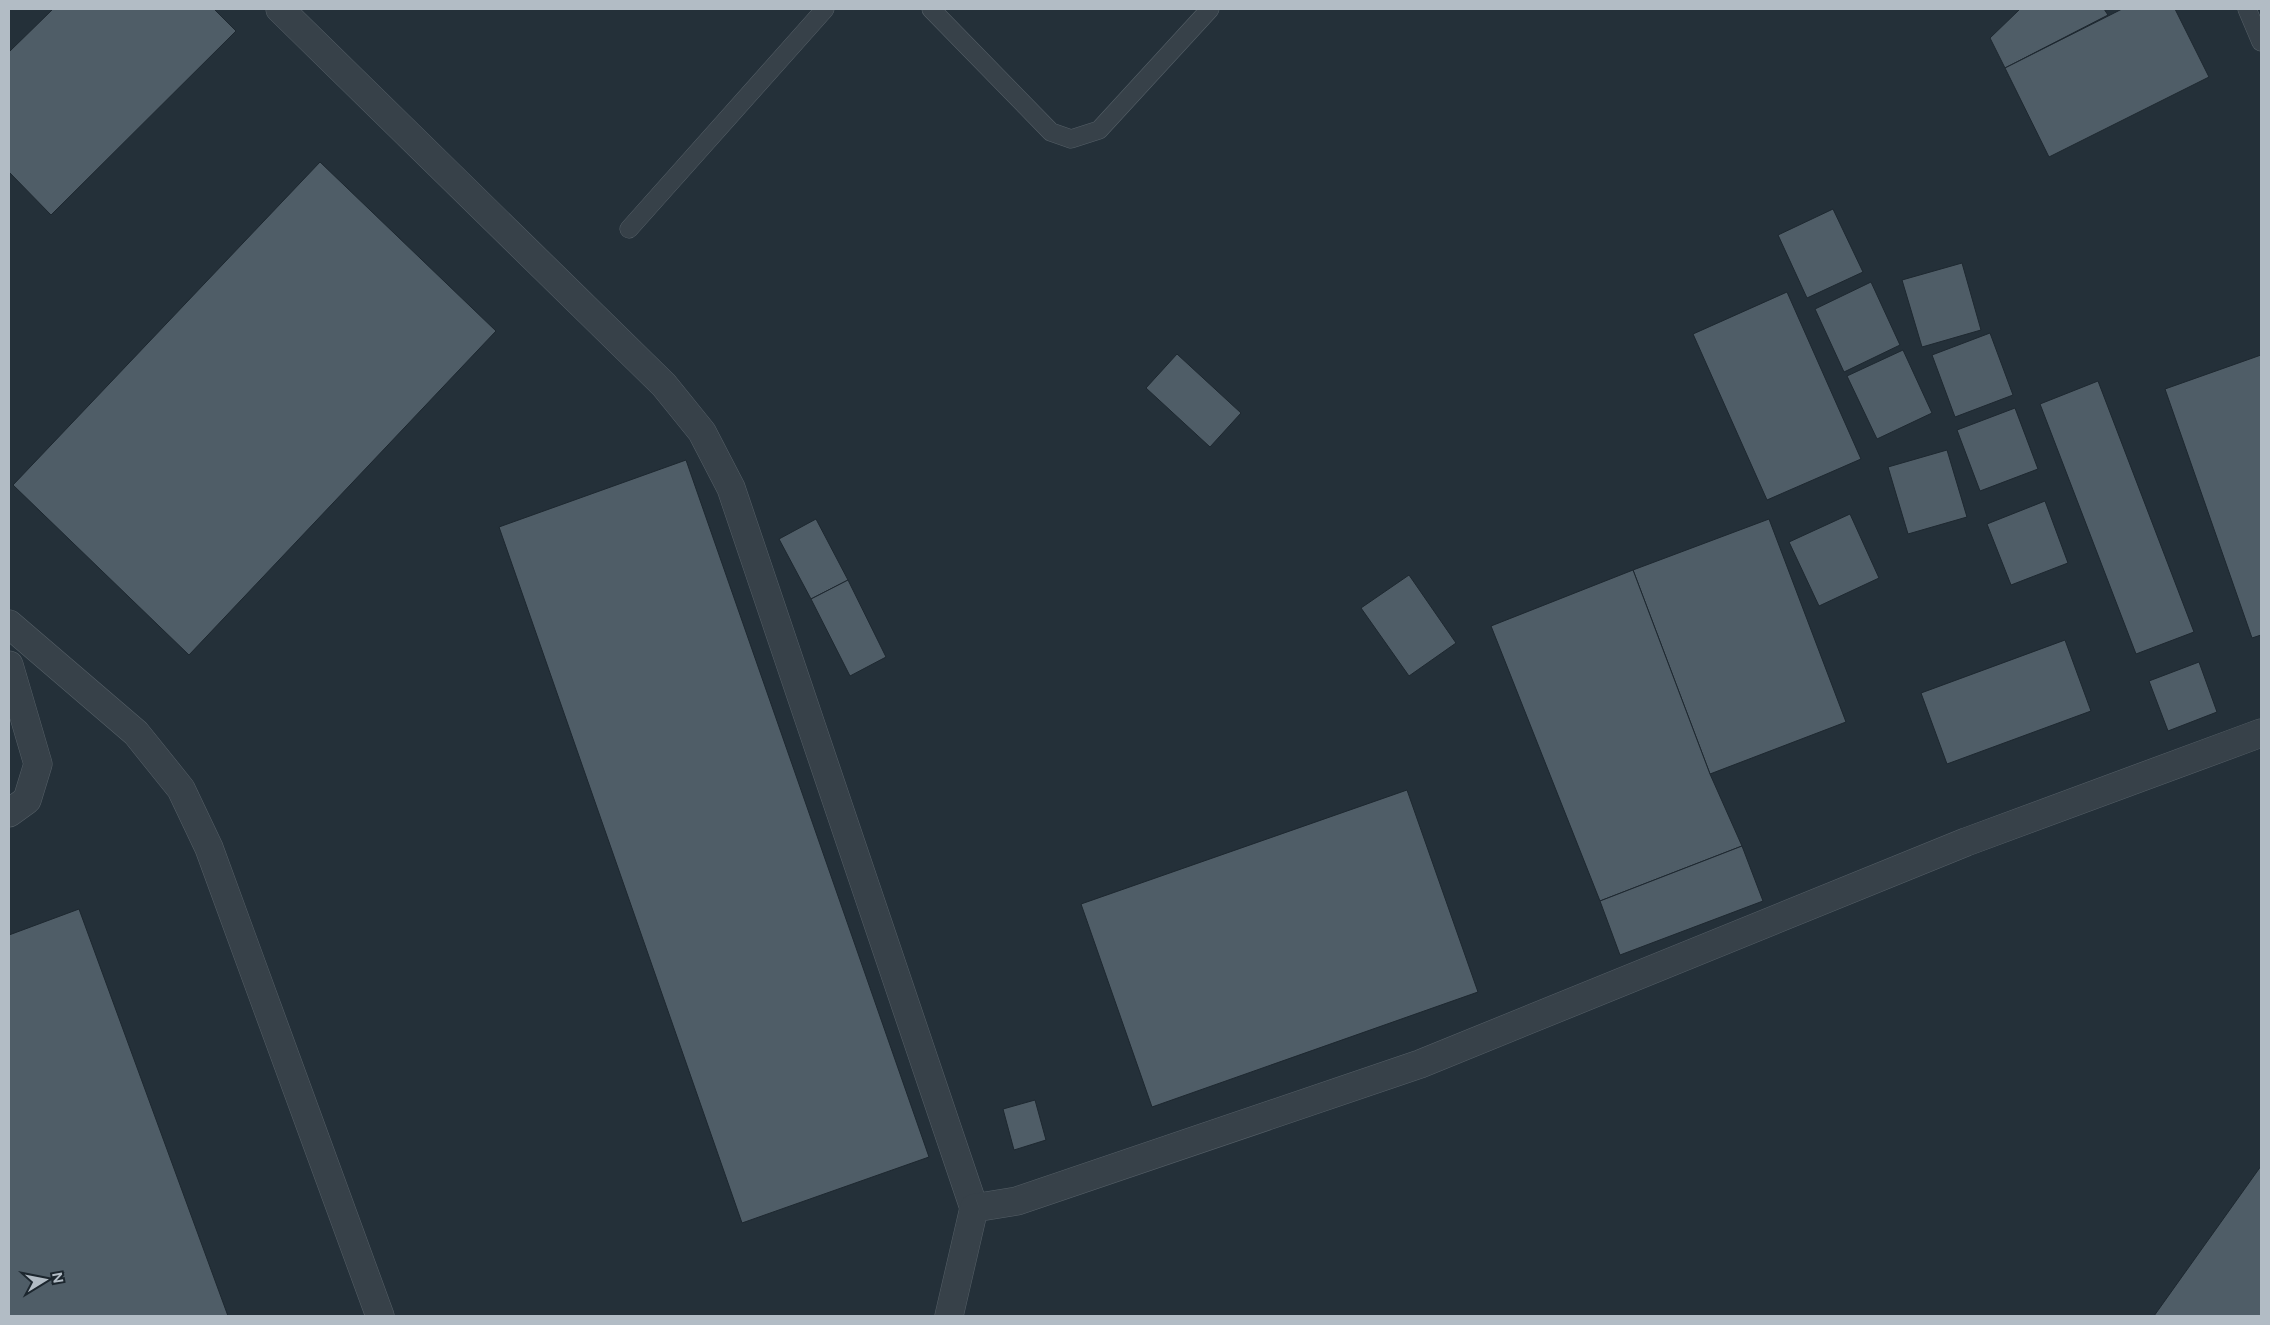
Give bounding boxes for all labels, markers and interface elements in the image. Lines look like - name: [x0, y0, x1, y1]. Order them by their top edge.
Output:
- north arrow: [20, 1255, 70, 1305]
- text: N: [48, 1271, 67, 1285]

